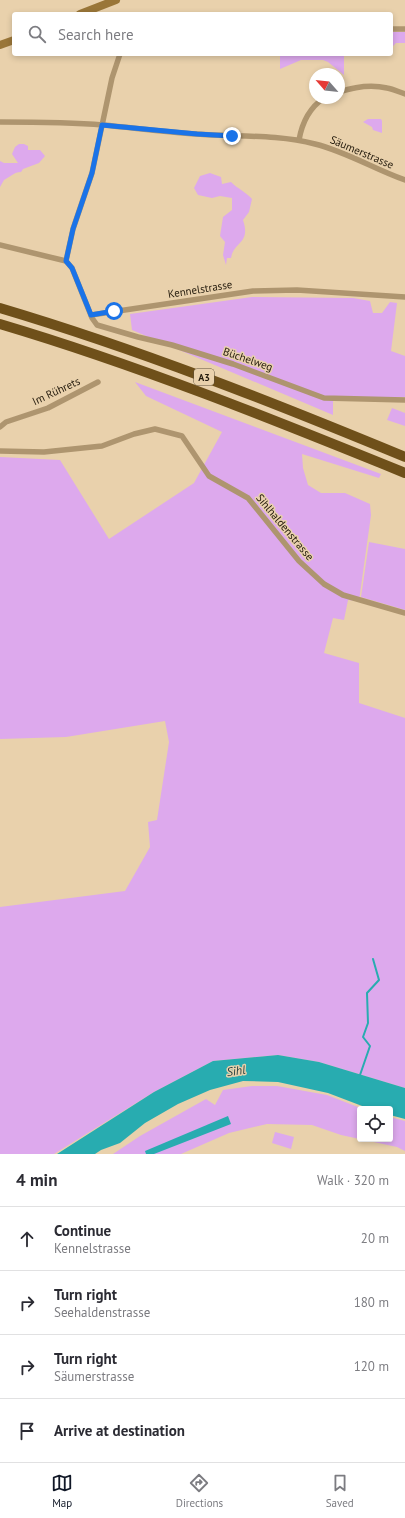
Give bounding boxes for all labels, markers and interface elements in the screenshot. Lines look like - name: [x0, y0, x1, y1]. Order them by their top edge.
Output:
- search box: [12, 12, 393, 56]
- icon: search: [26, 23, 48, 45]
- text: Search here: [58, 25, 134, 44]
- north arrow: [309, 68, 345, 104]
- route end: [223, 127, 241, 145]
- street label: Säumerstrasse: [328, 132, 396, 172]
- street label: Kennelstrasse: [167, 277, 234, 301]
- route start: [105, 302, 123, 320]
- street label: Büchelweg: [221, 344, 275, 374]
- road number: A3: [194, 369, 214, 385]
- street label: Im Rührets: [30, 374, 82, 408]
- street label: Sihlhaldenstrasse: [253, 491, 317, 563]
- water label: Sihl: [226, 1062, 247, 1079]
- map controls: [357, 1106, 393, 1142]
- button: locate: [357, 1106, 393, 1142]
- text: 4 min: [16, 1169, 57, 1191]
- text: Walk · 320 m: [317, 1172, 389, 1189]
- text: Continue: [54, 1221, 111, 1240]
- icon: ahead: [16, 1228, 38, 1250]
- text: 20 m: [361, 1230, 389, 1247]
- text: Kennelstrasse: [54, 1240, 131, 1257]
- text: Turn right: [54, 1285, 117, 1304]
- icon: right: [16, 1292, 38, 1314]
- text: 180 m: [354, 1294, 389, 1311]
- text: Seehaldenstrasse: [54, 1304, 150, 1321]
- text: Turn right: [54, 1349, 117, 1368]
- icon: right: [16, 1356, 38, 1378]
- text: 120 m: [354, 1358, 389, 1375]
- text: Säumerstrasse: [54, 1368, 134, 1385]
- icon: arrive: [16, 1420, 38, 1442]
- text: Arrive at destination: [54, 1421, 185, 1440]
- tab: Map: [51, 1472, 73, 1510]
- tab: Directions: [176, 1472, 223, 1510]
- tab: Saved: [326, 1472, 354, 1510]

